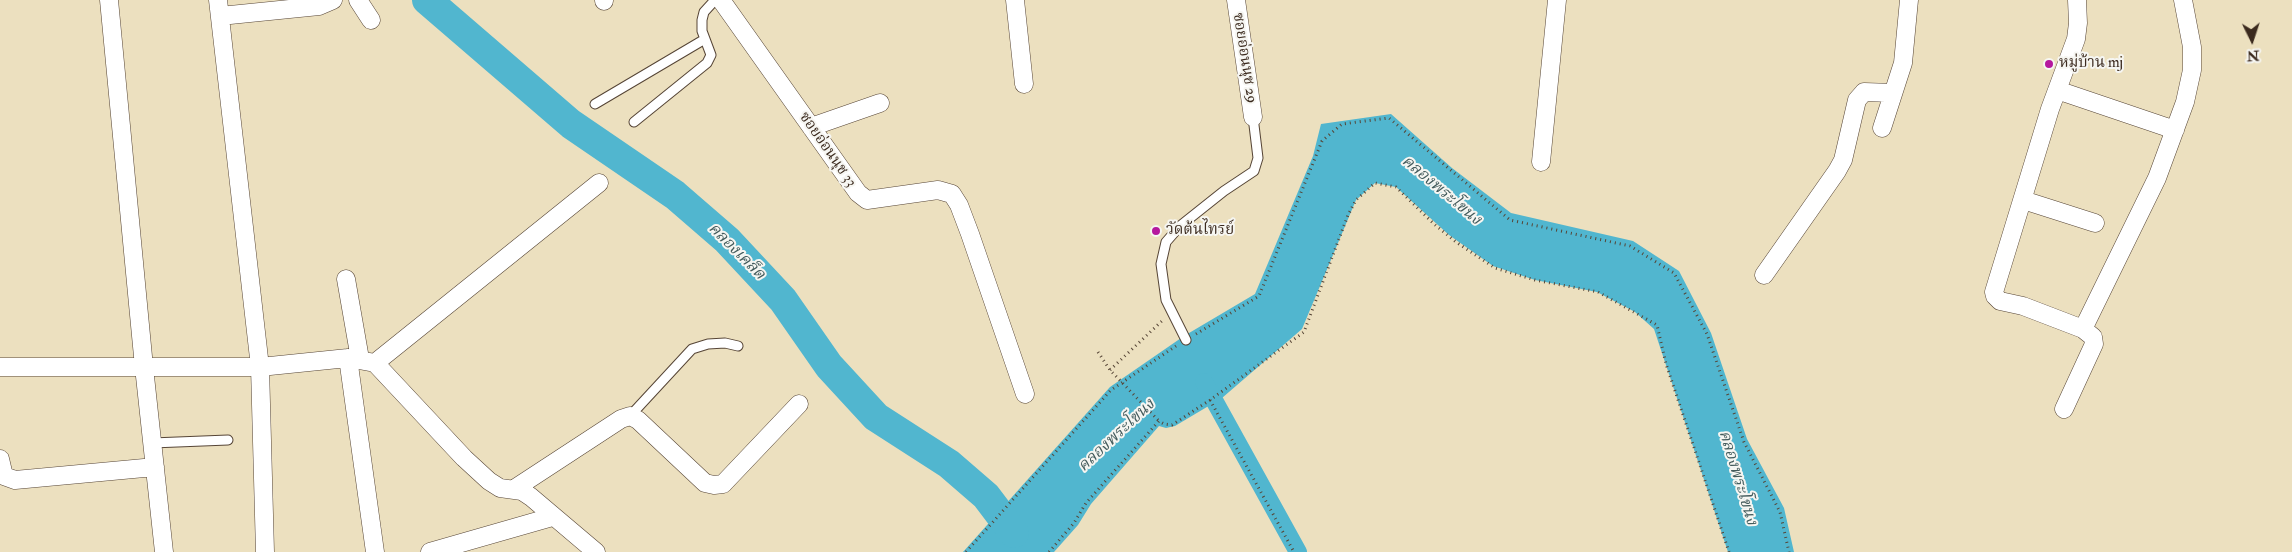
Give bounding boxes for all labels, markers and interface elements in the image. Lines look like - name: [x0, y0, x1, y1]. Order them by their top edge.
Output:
- street label: ซอยอ่อนนุช 29: [1228, 12, 1260, 104]
- north arrow: [2227, 15, 2277, 65]
- text: N: [2246, 47, 2260, 64]
- place label: หมู่บ้าน mj: [2059, 55, 2123, 73]
- marker: หมู่บ้าน mj: [2043, 58, 2055, 70]
- street label: ซอยอ่อนนุช 33: [795, 109, 859, 191]
- water label: คลองพระโขนง: [1397, 152, 1485, 230]
- water label: คลองเคล็ด: [704, 220, 768, 284]
- place label: วัดต้นไทรย์: [1166, 222, 1234, 240]
- marker: วัดต้นไทรย์: [1150, 225, 1162, 237]
- water label: คลองพระโขนง: [1075, 396, 1159, 476]
- water label: คลองพระโขนง: [1714, 428, 1760, 528]

